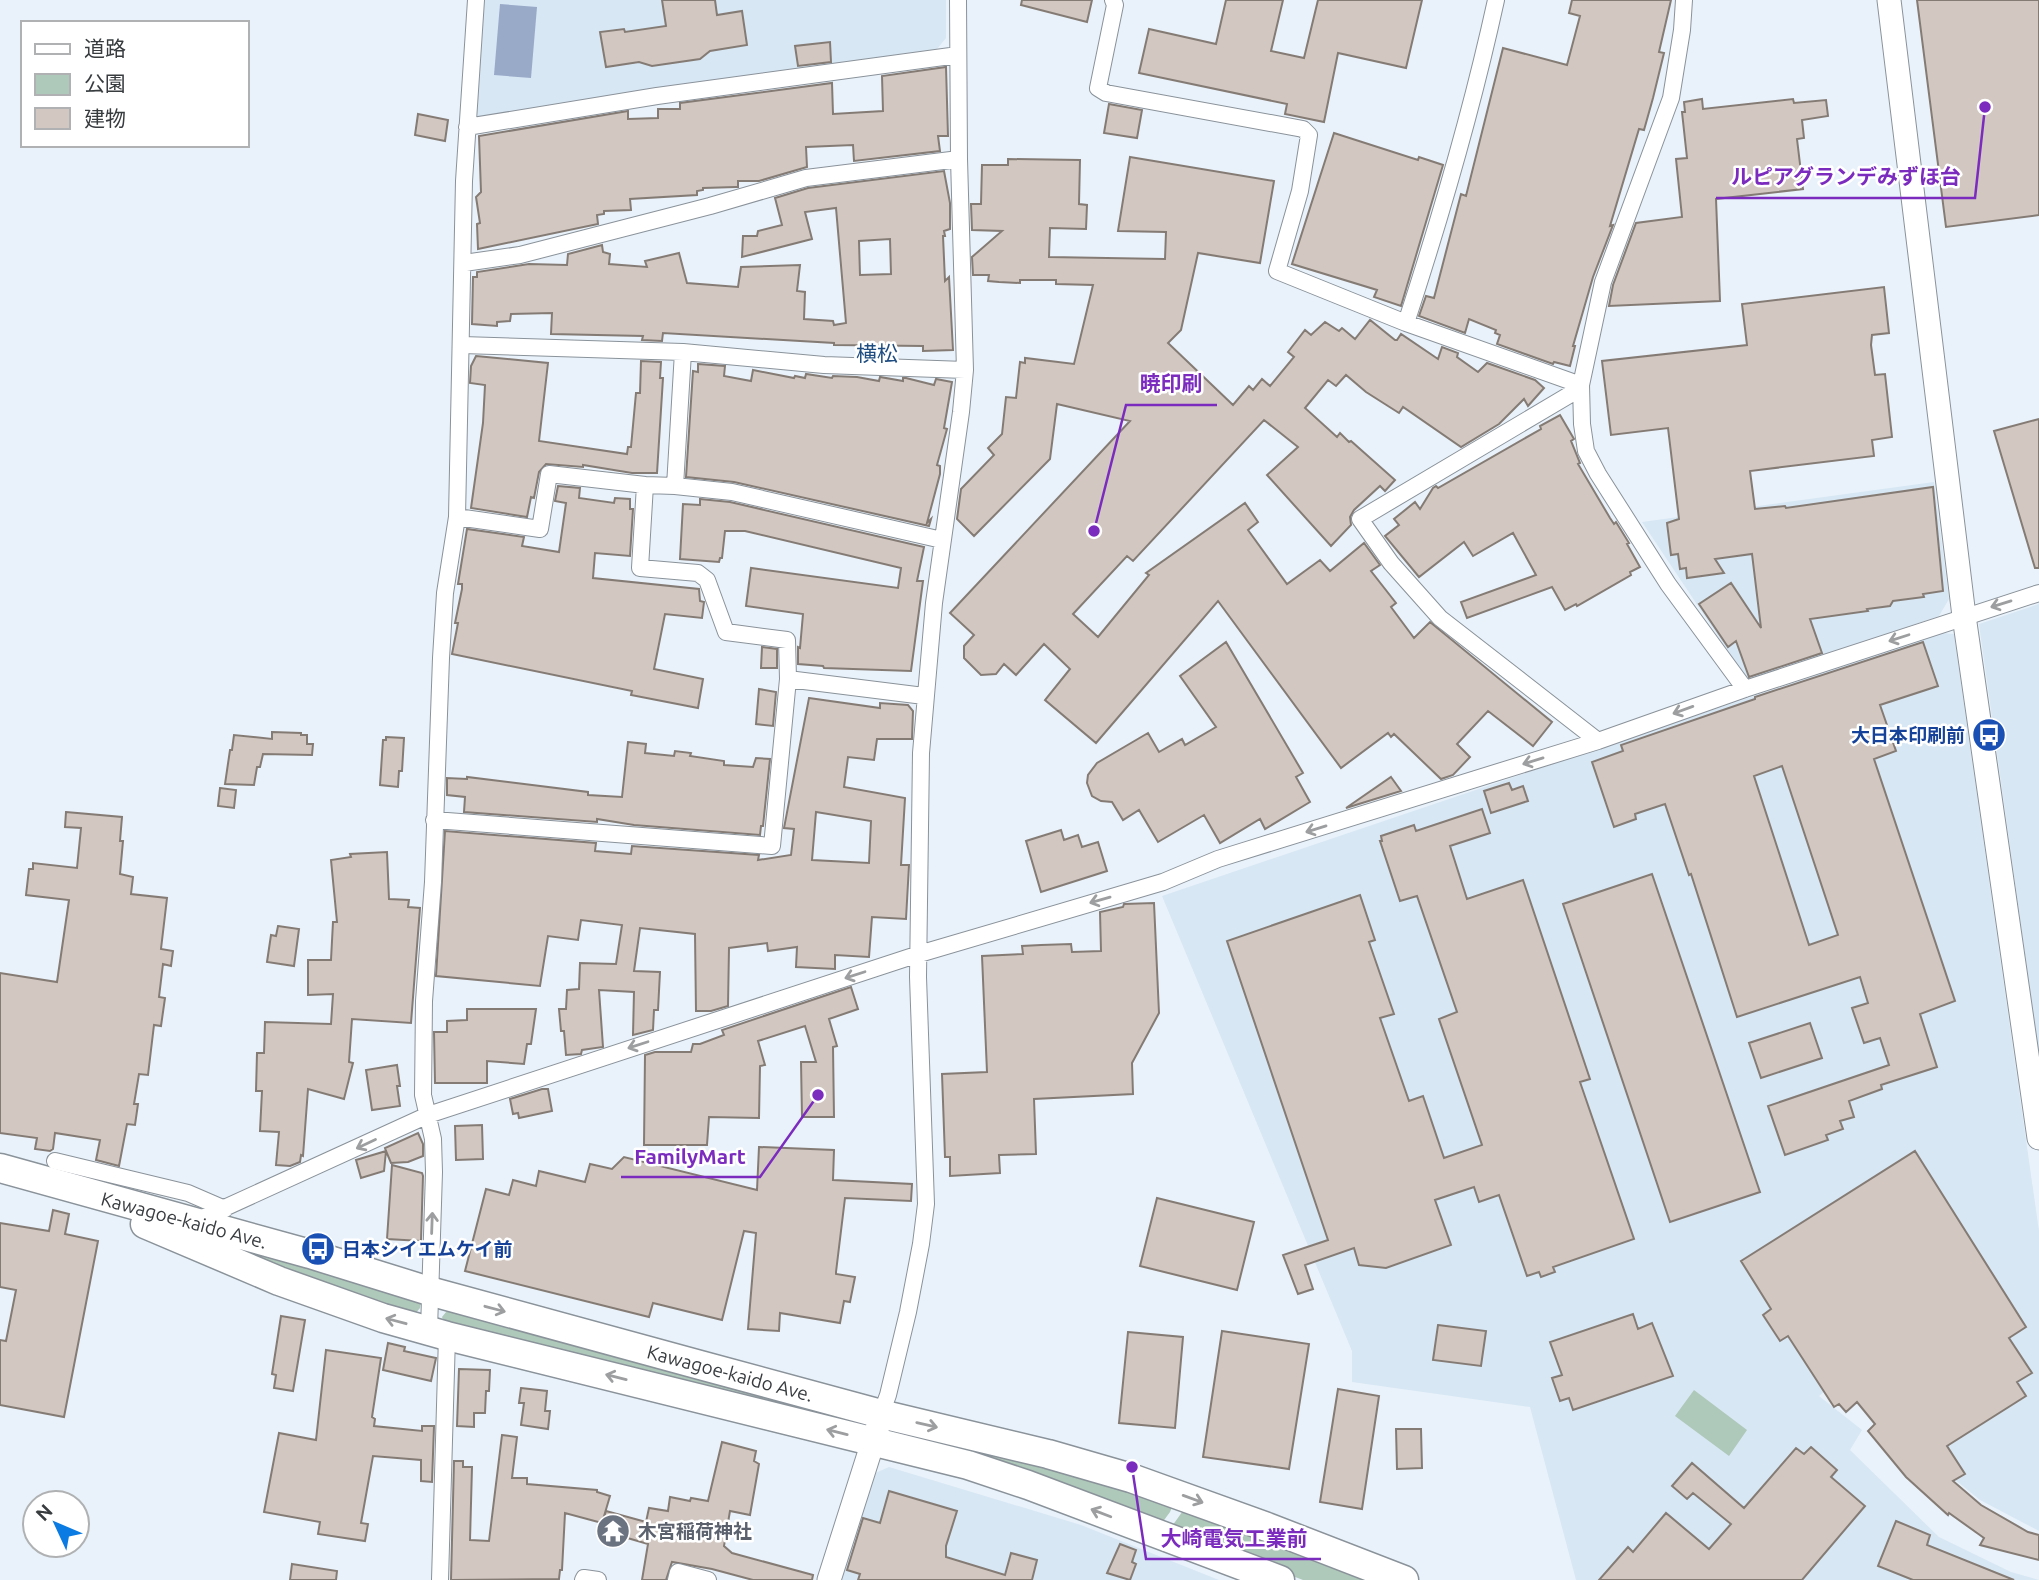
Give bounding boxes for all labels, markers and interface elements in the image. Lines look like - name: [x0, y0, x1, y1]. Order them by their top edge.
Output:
- legend: [21, 21, 248, 147]
- text: 道路: [84, 36, 126, 60]
- text: 公園: [84, 71, 126, 95]
- text: 建物: [84, 106, 126, 130]
- callout: ルピアグランデみずほ台: [1716, 156, 1975, 198]
- text: ルピアグランデみずほ台: [1731, 164, 1961, 188]
- district label: 横松: [856, 341, 898, 365]
- callout: 暁印刷: [1126, 363, 1217, 405]
- text: 暁印刷: [1140, 371, 1203, 395]
- one-way arrow: [1991, 599, 2013, 612]
- one-way arrow: [1888, 632, 1910, 645]
- one-way arrow: [1673, 705, 1695, 718]
- bus stop icon: 大日本印刷前: [1970, 716, 2008, 754]
- place label: 大日本印刷前: [1851, 724, 1965, 746]
- one-way arrow: [1522, 755, 1544, 768]
- one-way arrow: [1305, 823, 1327, 836]
- one-way arrow: [1089, 895, 1111, 908]
- one-way arrow: [844, 970, 866, 982]
- one-way arrow: [628, 1040, 650, 1052]
- callout: FamilyMart: [621, 1135, 760, 1177]
- one-way arrow: [356, 1137, 377, 1151]
- text: FamilyMart: [634, 1144, 746, 1168]
- street label: Kawagoe-kaido Ave.: [99, 1187, 269, 1253]
- one-way arrow: [425, 1211, 438, 1234]
- bus stop icon: 日本シイエムケイ前: [299, 1230, 337, 1268]
- place label: 日本シイエムケイ前: [342, 1238, 512, 1260]
- one-way arrow: [483, 1303, 505, 1316]
- one-way arrow: [385, 1314, 408, 1327]
- street label: Kawagoe-kaido Ave.: [645, 1340, 815, 1406]
- one-way arrow: [605, 1370, 628, 1383]
- one-way arrow: [915, 1419, 938, 1433]
- one-way arrow: [826, 1425, 849, 1438]
- north arrow: [21, 1489, 91, 1559]
- one-way arrow: [1182, 1494, 1204, 1506]
- text: N: [31, 1499, 57, 1525]
- one-way arrow: [1091, 1505, 1113, 1518]
- temple icon: 木宮稲荷神社: [594, 1512, 632, 1550]
- callout: 大崎電気工業前: [1146, 1517, 1321, 1559]
- place label: 木宮稲荷神社: [638, 1520, 752, 1542]
- text: 大崎電気工業前: [1161, 1526, 1308, 1550]

